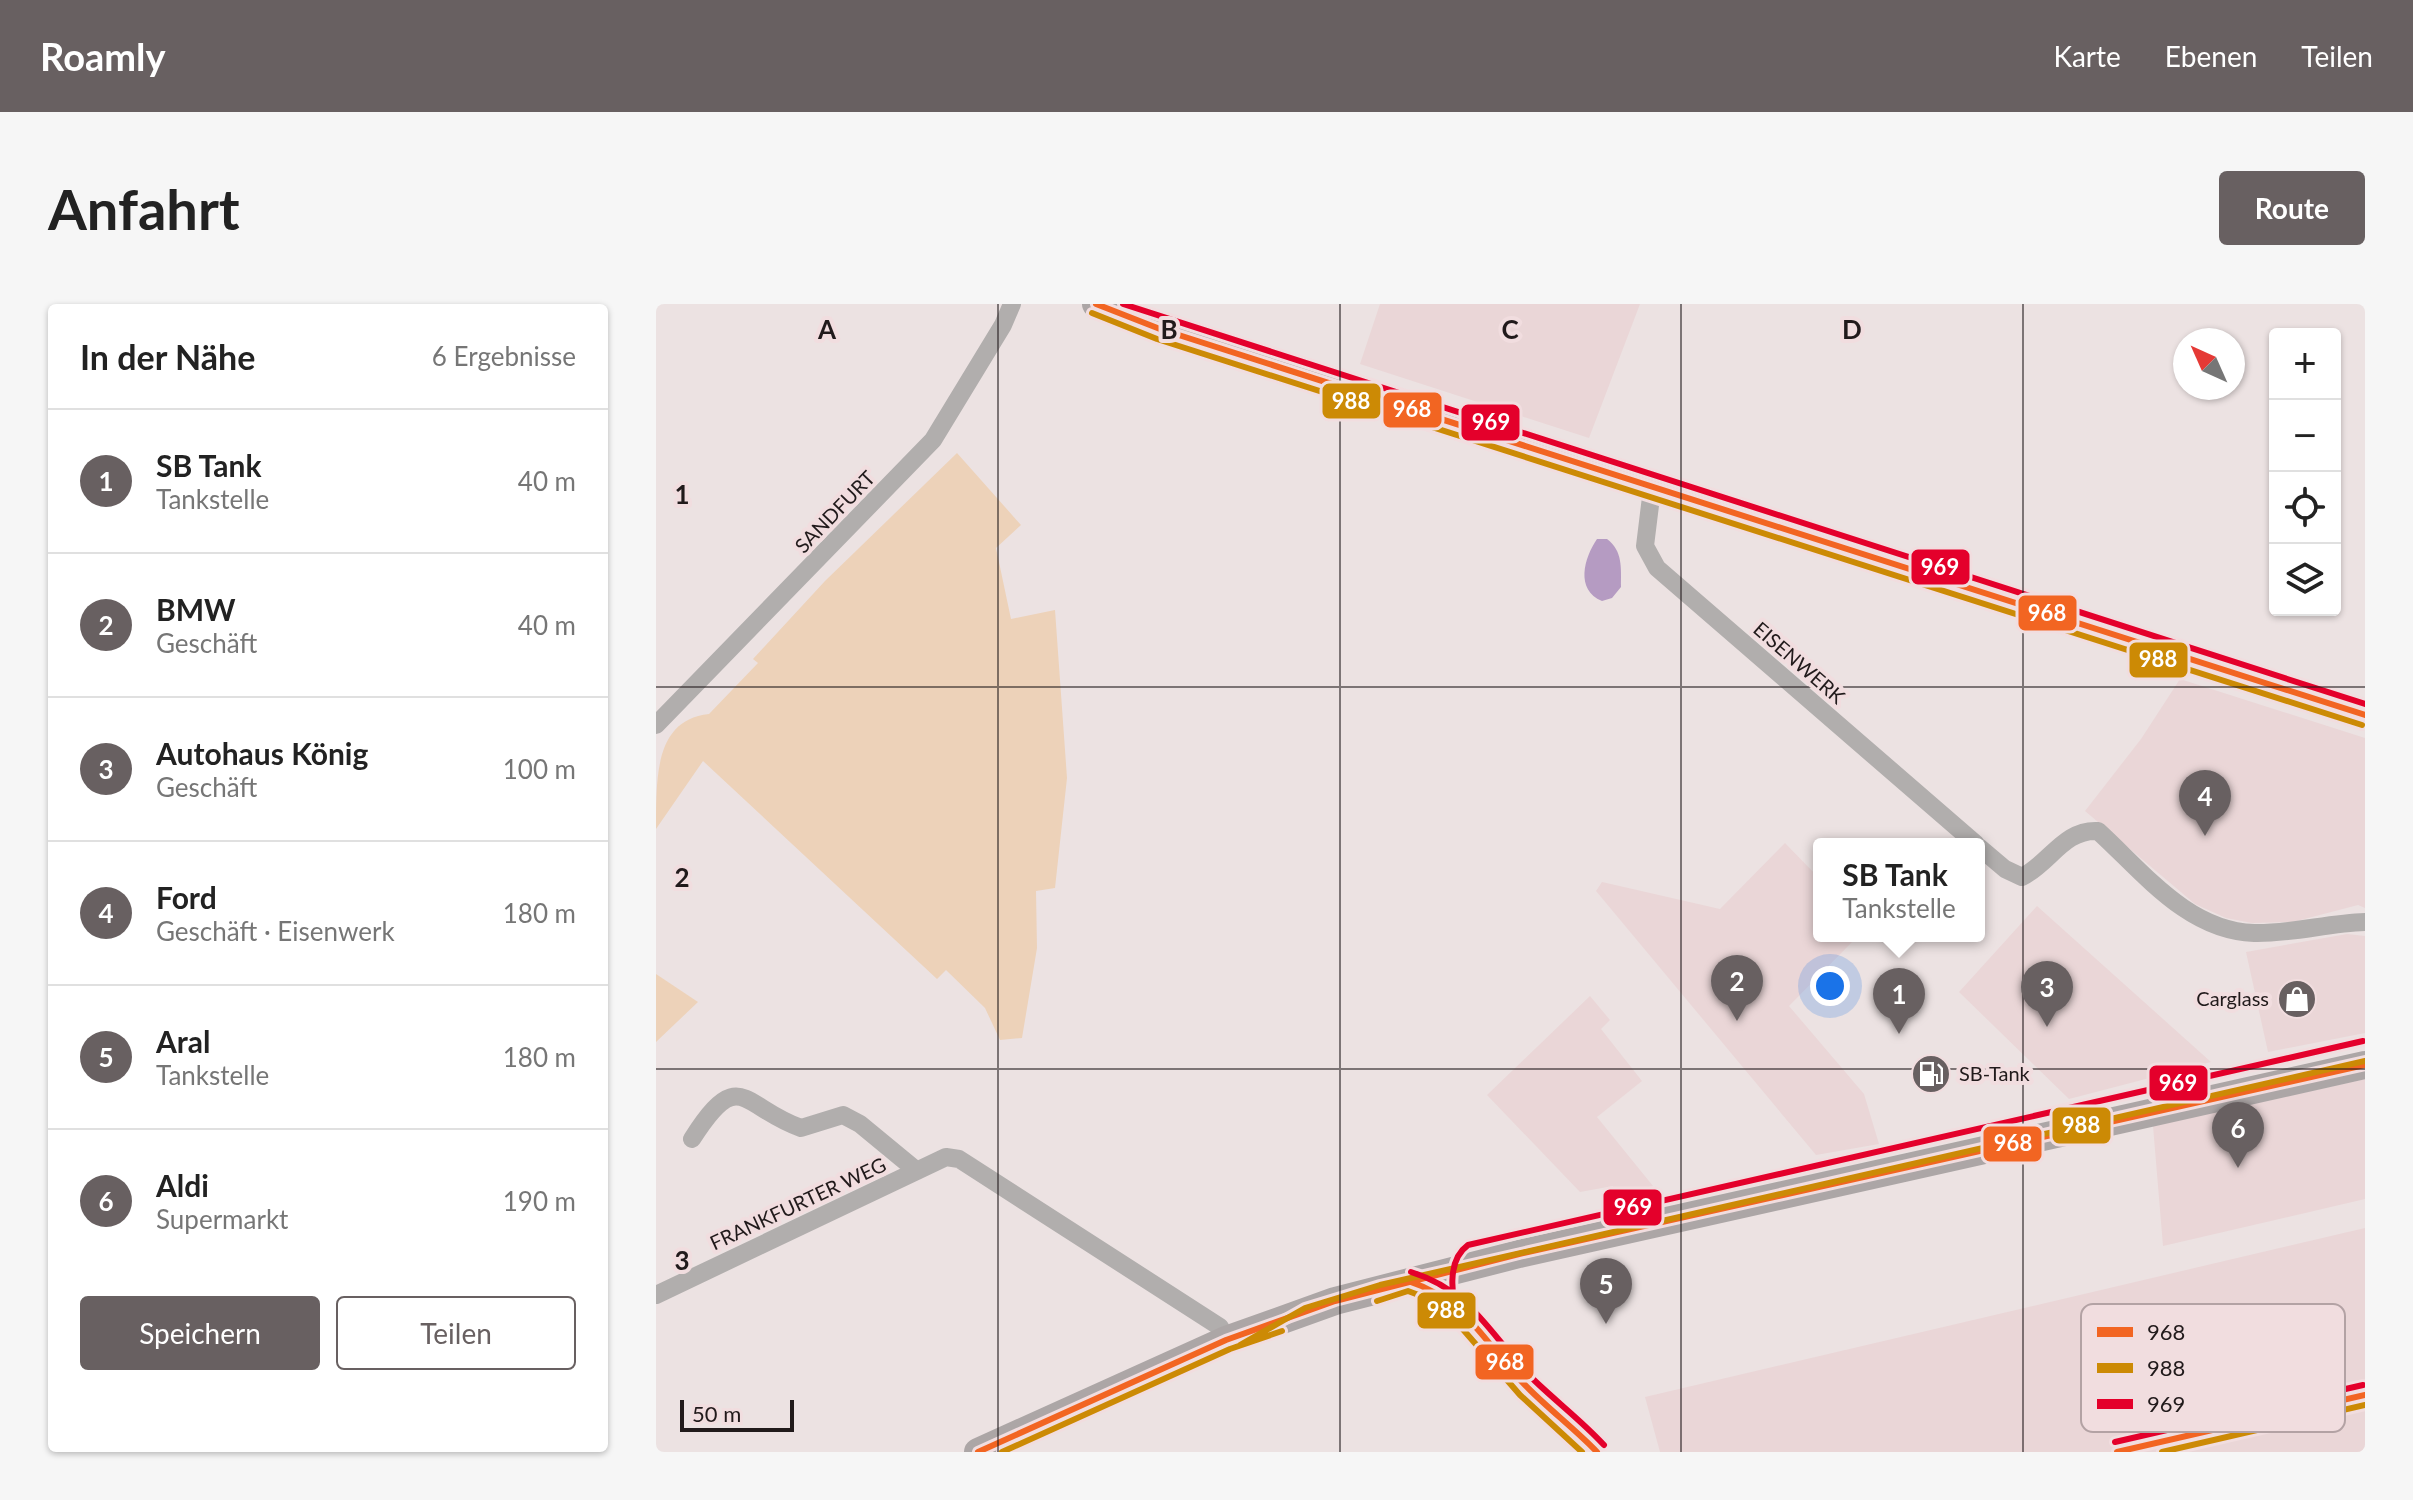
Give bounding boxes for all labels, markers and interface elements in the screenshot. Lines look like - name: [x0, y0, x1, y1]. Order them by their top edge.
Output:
- text: Roamly: [40, 33, 166, 79]
- text: Karte: [2053, 39, 2121, 73]
- text: Ebenen: [2165, 39, 2257, 73]
- text: Teilen: [2301, 39, 2373, 73]
- button: Route: [2219, 171, 2365, 245]
- text: Anfahrt: [48, 175, 240, 242]
- text: A: [817, 313, 837, 345]
- text: B: [1160, 313, 1178, 345]
- text: C: [1501, 313, 1519, 345]
- text: D: [1842, 313, 1862, 345]
- north arrow: [2173, 328, 2245, 400]
- map controls: [2269, 328, 2341, 616]
- button: +: [2269, 328, 2341, 400]
- text: In der Nähe: [80, 336, 255, 377]
- text: 6 Ergebnisse: [432, 340, 576, 372]
- line badge: 988: [1321, 382, 1382, 420]
- text: 988: [1332, 387, 1370, 414]
- line badge: 968: [1382, 391, 1443, 429]
- text: 968: [1393, 395, 1431, 422]
- button: −: [2269, 400, 2341, 472]
- line badge: 969: [1460, 403, 1521, 442]
- text: 969: [1472, 408, 1510, 435]
- text: SB Tank: [156, 447, 261, 483]
- text: 1: [98, 465, 114, 497]
- text: 40 m: [518, 465, 576, 497]
- street label: SANDFURT: [789, 465, 879, 557]
- button: locate: [2269, 472, 2341, 544]
- text: 1: [674, 478, 690, 510]
- text: Tankstelle: [156, 483, 269, 515]
- button: layers: [2269, 544, 2341, 616]
- line badge: 969: [1910, 548, 1971, 586]
- text: 969: [1921, 553, 1959, 580]
- text: BMW: [156, 591, 236, 627]
- line badge: 968: [2017, 594, 2078, 632]
- text: 968: [2028, 599, 2066, 626]
- text: 2: [98, 609, 114, 641]
- text: 40 m: [518, 609, 576, 641]
- street label: EISENWERK: [1749, 616, 1851, 709]
- text: Geschäft: [156, 627, 257, 659]
- line badge: 988: [2128, 641, 2189, 679]
- text: 988: [2139, 645, 2177, 672]
- text: Autohaus König: [156, 735, 368, 771]
- text: 3: [98, 753, 114, 785]
- text: 100 m: [503, 753, 576, 785]
- pin: 4: [2179, 770, 2231, 836]
- text: Geschäft: [156, 771, 257, 803]
- popup: [1813, 838, 1985, 942]
- text: SB Tank: [1842, 856, 1948, 892]
- text: 2: [674, 861, 690, 893]
- text: Ford: [156, 879, 217, 915]
- text: Tankstelle: [1842, 892, 1956, 924]
- text: 4: [98, 897, 114, 929]
- text: 180 m: [503, 897, 576, 929]
- text: Geschäft · Eisenwerk: [156, 915, 395, 947]
- pin: 2: [1711, 955, 1763, 1021]
- pin: 3: [2021, 961, 2073, 1027]
- your location: [1810, 966, 1850, 1006]
- pin: 1: [1873, 968, 1925, 1034]
- shop icon: Carglass: [2276, 978, 2318, 1020]
- place label: Carglass: [2196, 986, 2269, 1010]
- text: Aral: [156, 1023, 210, 1059]
- text: 5: [98, 1041, 114, 1073]
- text: 180 m: [503, 1041, 576, 1073]
- fuel station icon: SB-Tank: [1910, 1053, 1952, 1095]
- text: Tankstelle: [156, 1059, 269, 1091]
- place label: SB-Tank: [1959, 1061, 2031, 1085]
- line badge: 969: [2148, 1064, 2209, 1102]
- text: 969: [2159, 1069, 2197, 1096]
- pin: 6: [2212, 1102, 2264, 1168]
- line badge: 988: [2051, 1106, 2112, 1145]
- text: 988: [2062, 1111, 2100, 1138]
- line badge: 968: [1982, 1125, 2043, 1163]
- text: 968: [1994, 1129, 2032, 1156]
- street label: FRANKFURTER WEG: [706, 1152, 889, 1254]
- text: Aldi: [156, 1167, 209, 1203]
- text: 6: [98, 1185, 114, 1217]
- text: 190 m: [503, 1185, 576, 1217]
- line badge: 969: [1602, 1188, 1663, 1227]
- text: 969: [1614, 1193, 1652, 1220]
- text: Supermarkt: [156, 1203, 288, 1235]
- text: 3: [674, 1244, 690, 1276]
- pin: 5: [1580, 1258, 1632, 1324]
- line badge: 988: [1416, 1291, 1477, 1330]
- button: Speichern: [80, 1296, 320, 1370]
- button: Teilen: [336, 1296, 576, 1370]
- text: 988: [1427, 1296, 1465, 1323]
- legend: [2081, 1304, 2345, 1432]
- text: 968: [2147, 1318, 2185, 1345]
- line badge: 968: [1474, 1343, 1535, 1381]
- text: 968: [1486, 1348, 1524, 1375]
- text: 988: [2147, 1354, 2185, 1381]
- text: 969: [2147, 1390, 2185, 1417]
- scale bar: [680, 1396, 794, 1432]
- text: 50 m: [692, 1400, 741, 1427]

